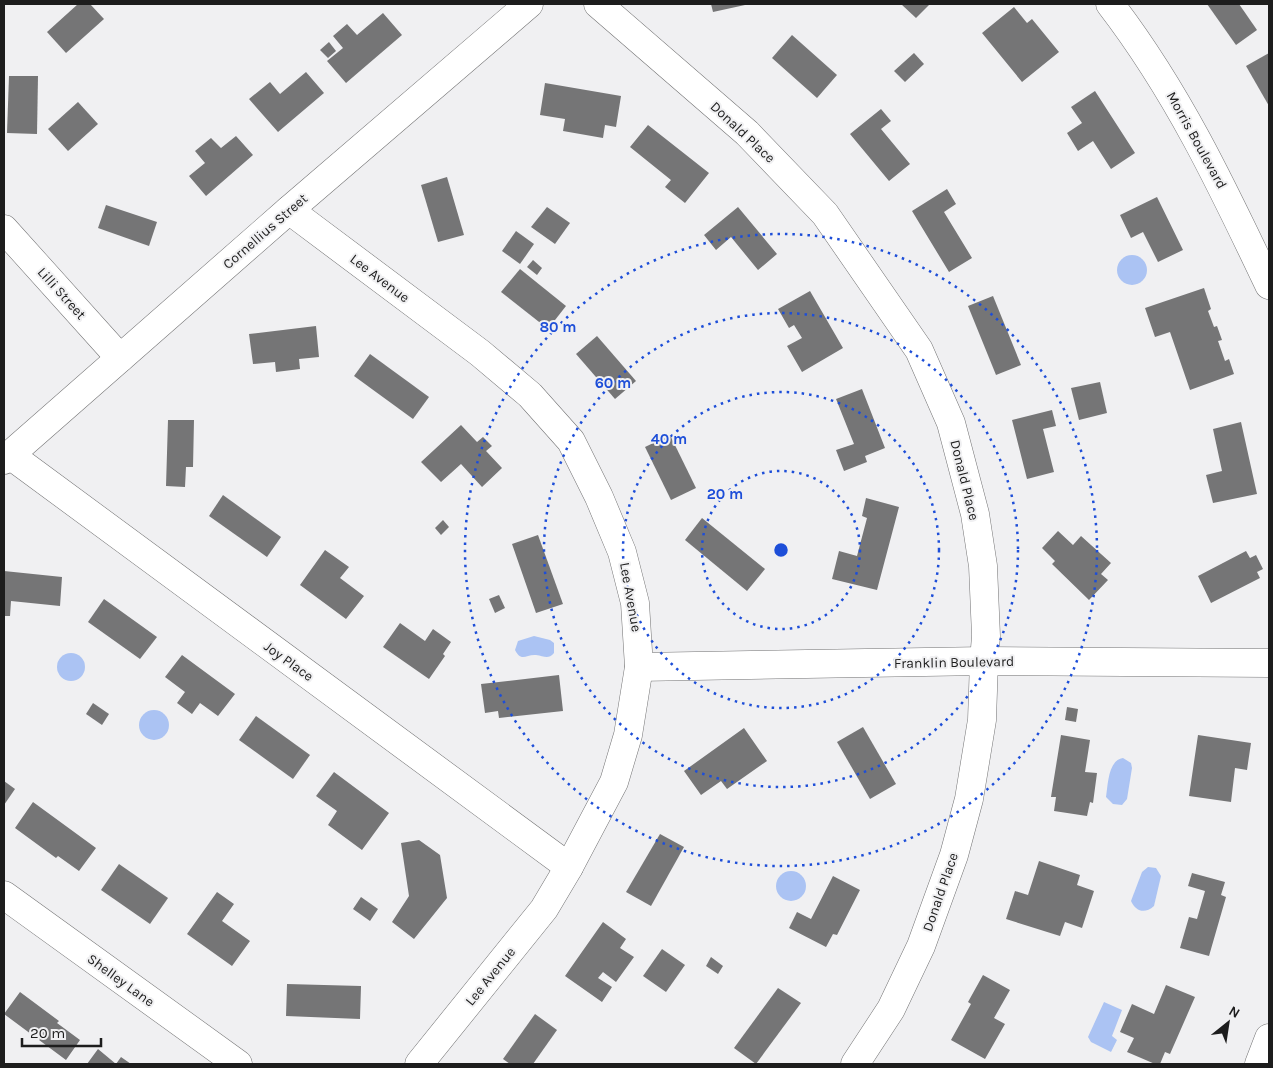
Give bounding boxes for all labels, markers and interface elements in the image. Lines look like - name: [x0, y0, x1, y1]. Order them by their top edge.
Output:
- street label: Morris Boulevard: [1163, 89, 1230, 192]
- street label: Donald Place: [707, 98, 779, 167]
- street label: Cornellius Street: [220, 190, 311, 273]
- street label: Lee Avenue: [347, 250, 413, 306]
- street label: Lilli Street: [34, 264, 90, 323]
- text: 80 m: [539, 318, 577, 336]
- text: 60 m: [595, 374, 631, 392]
- text: 40 m: [651, 430, 687, 448]
- street label: Donald Place: [946, 438, 983, 522]
- text: 20 m: [707, 485, 743, 503]
- centre of rings: [772, 541, 790, 559]
- street label: Lee Avenue: [616, 561, 645, 633]
- street label: Joy Place: [261, 638, 317, 685]
- street label: Franklin Boulevard: [894, 653, 1014, 672]
- street label: Donald Place: [919, 850, 962, 934]
- street label: Lee Avenue: [462, 944, 519, 1009]
- street label: Shelley Lane: [84, 950, 158, 1010]
- north arrow: [1203, 998, 1253, 1048]
- text: N: [1226, 1002, 1243, 1022]
- scale bar: [22, 1016, 101, 1048]
- text: 20 m: [30, 1024, 65, 1042]

